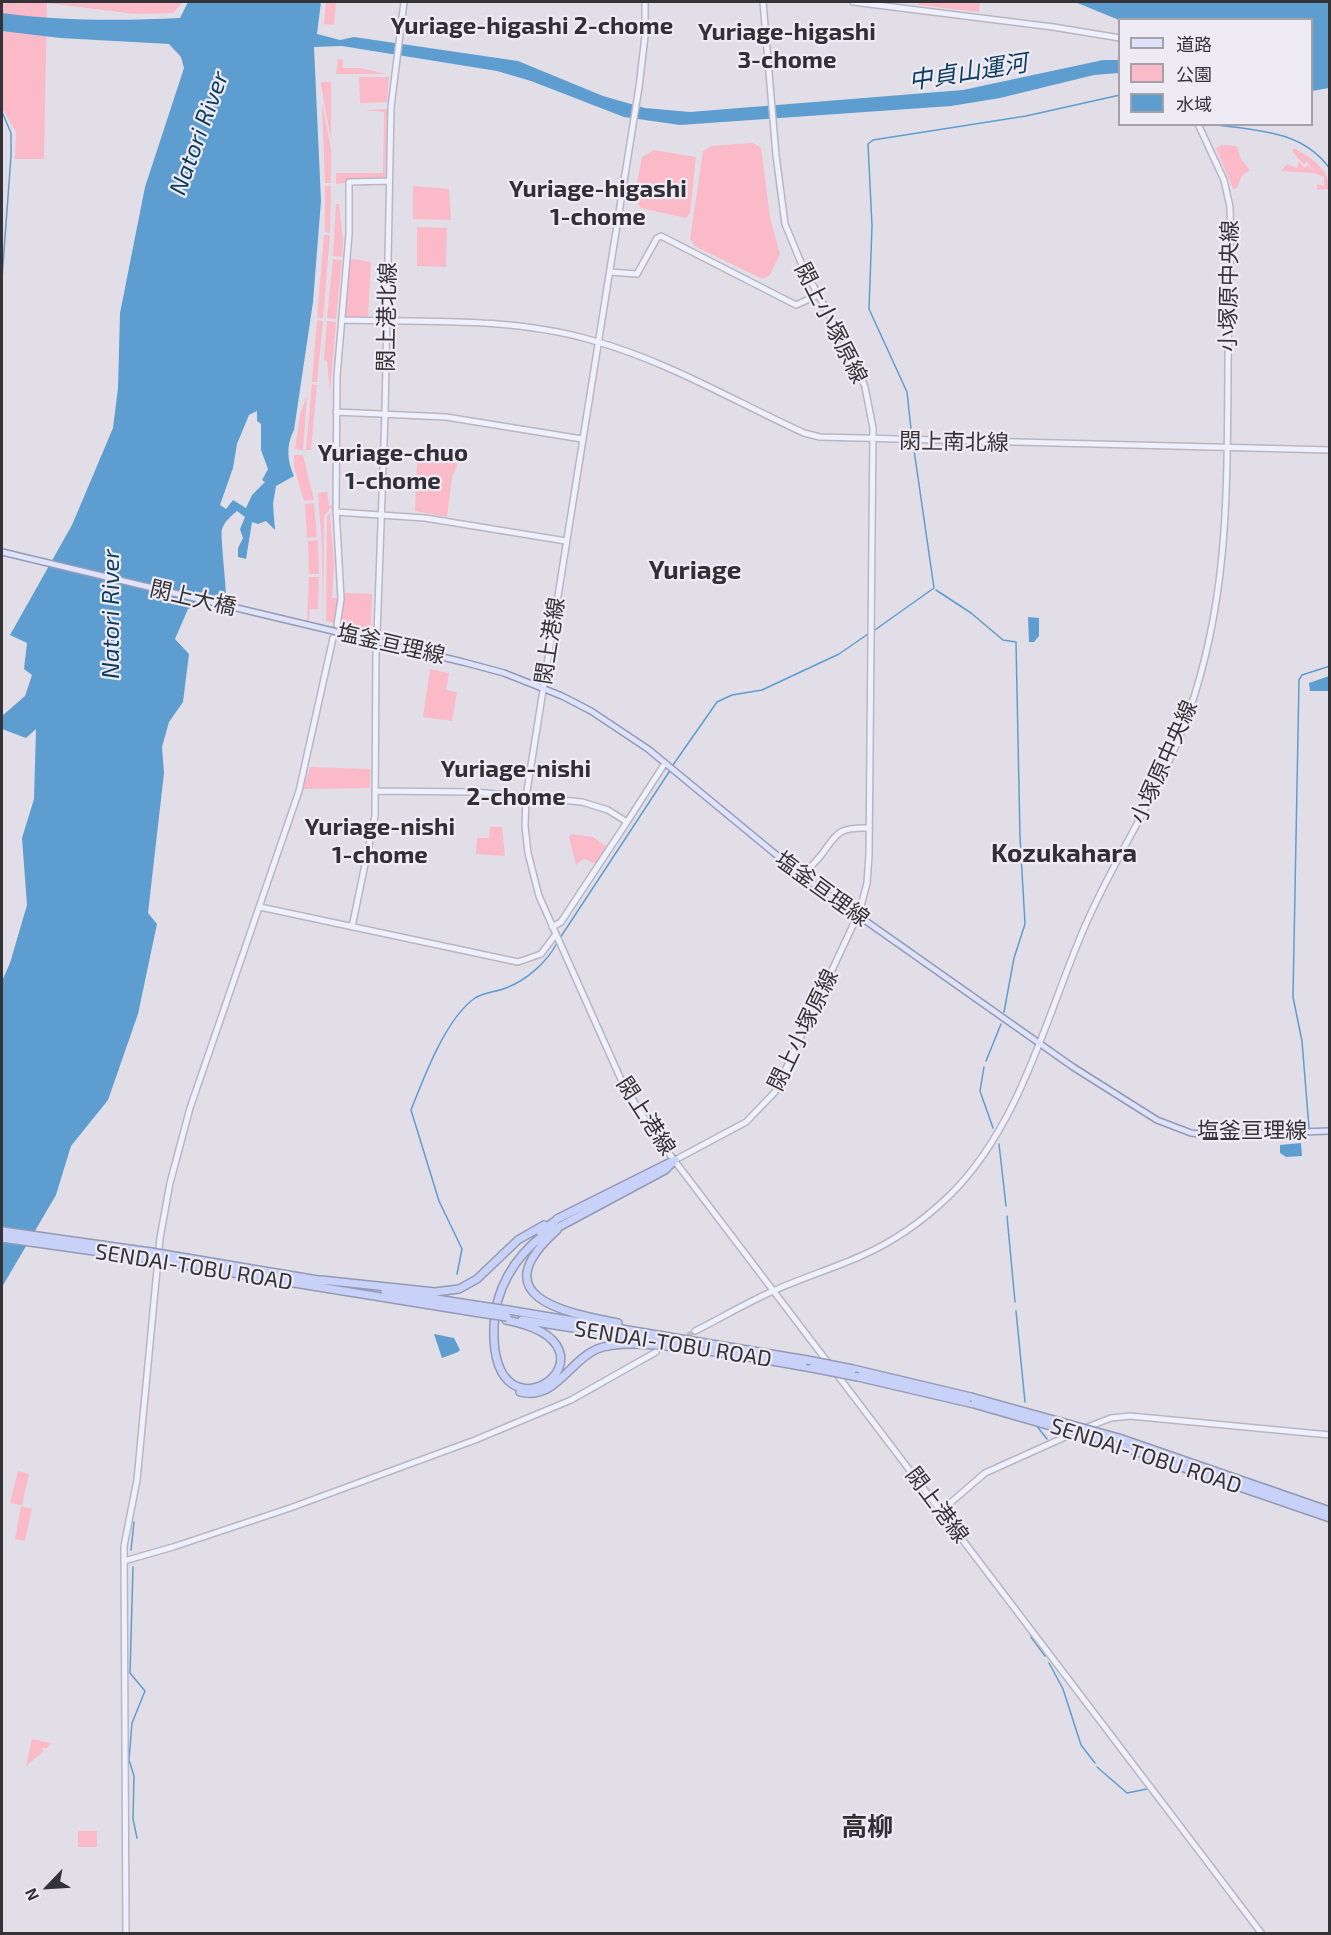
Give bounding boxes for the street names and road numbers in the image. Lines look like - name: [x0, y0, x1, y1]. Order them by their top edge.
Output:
- street label: 小塚原中央線: [1215, 220, 1243, 352]
- street label: 閖上小塚原線: [789, 258, 873, 388]
- street label: 閖上港北線: [373, 262, 401, 372]
- street label: 閖上南北線: [899, 428, 1009, 456]
- street label: 閖上大橋: [147, 575, 239, 621]
- street label: 閖上港線: [530, 595, 570, 687]
- street label: 塩釜亘理線: [334, 619, 448, 669]
- street label: 小塚原中央線: [1125, 696, 1203, 828]
- street label: 塩釜亘理線: [770, 846, 874, 932]
- street label: 閖上小塚原線: [762, 965, 844, 1095]
- street label: 閖上港線: [611, 1072, 681, 1160]
- street label: 塩釜亘理線: [1197, 1118, 1307, 1144]
- street label: SENDAI-TOBU ROAD: [93, 1238, 295, 1296]
- street label: SENDAI-TOBU ROAD: [572, 1315, 774, 1373]
- street label: SENDAI-TOBU ROAD: [1047, 1413, 1245, 1499]
- street label: 閖上港線: [900, 1462, 974, 1548]

